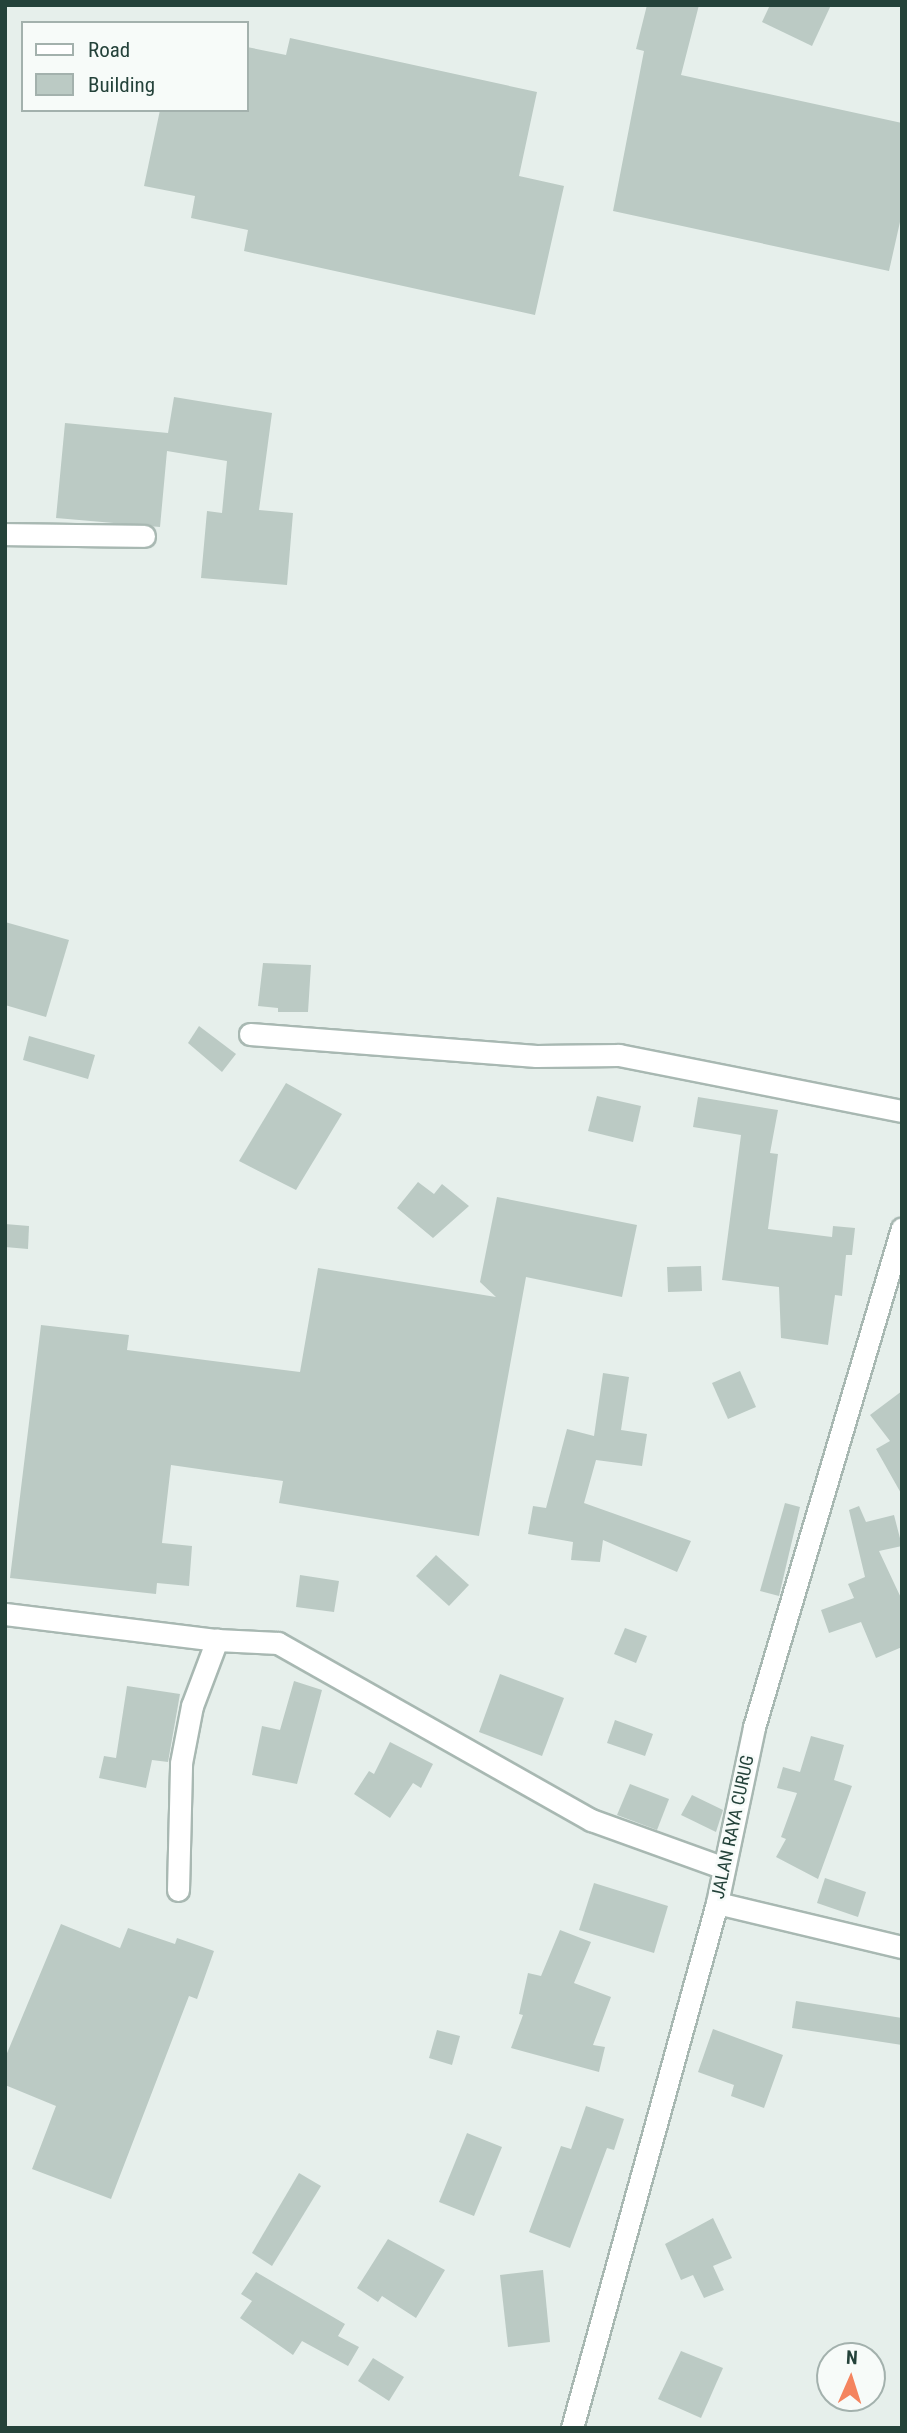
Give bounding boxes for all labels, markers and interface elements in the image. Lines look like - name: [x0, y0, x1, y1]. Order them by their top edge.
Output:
- legend: [21, 21, 248, 112]
- text: Road: [88, 38, 130, 62]
- text: Building: [88, 73, 155, 97]
- street label: JALAN RAYA CURUG: [707, 1753, 759, 1901]
- north arrow: [816, 2342, 886, 2412]
- text: N: [846, 2346, 858, 2369]

